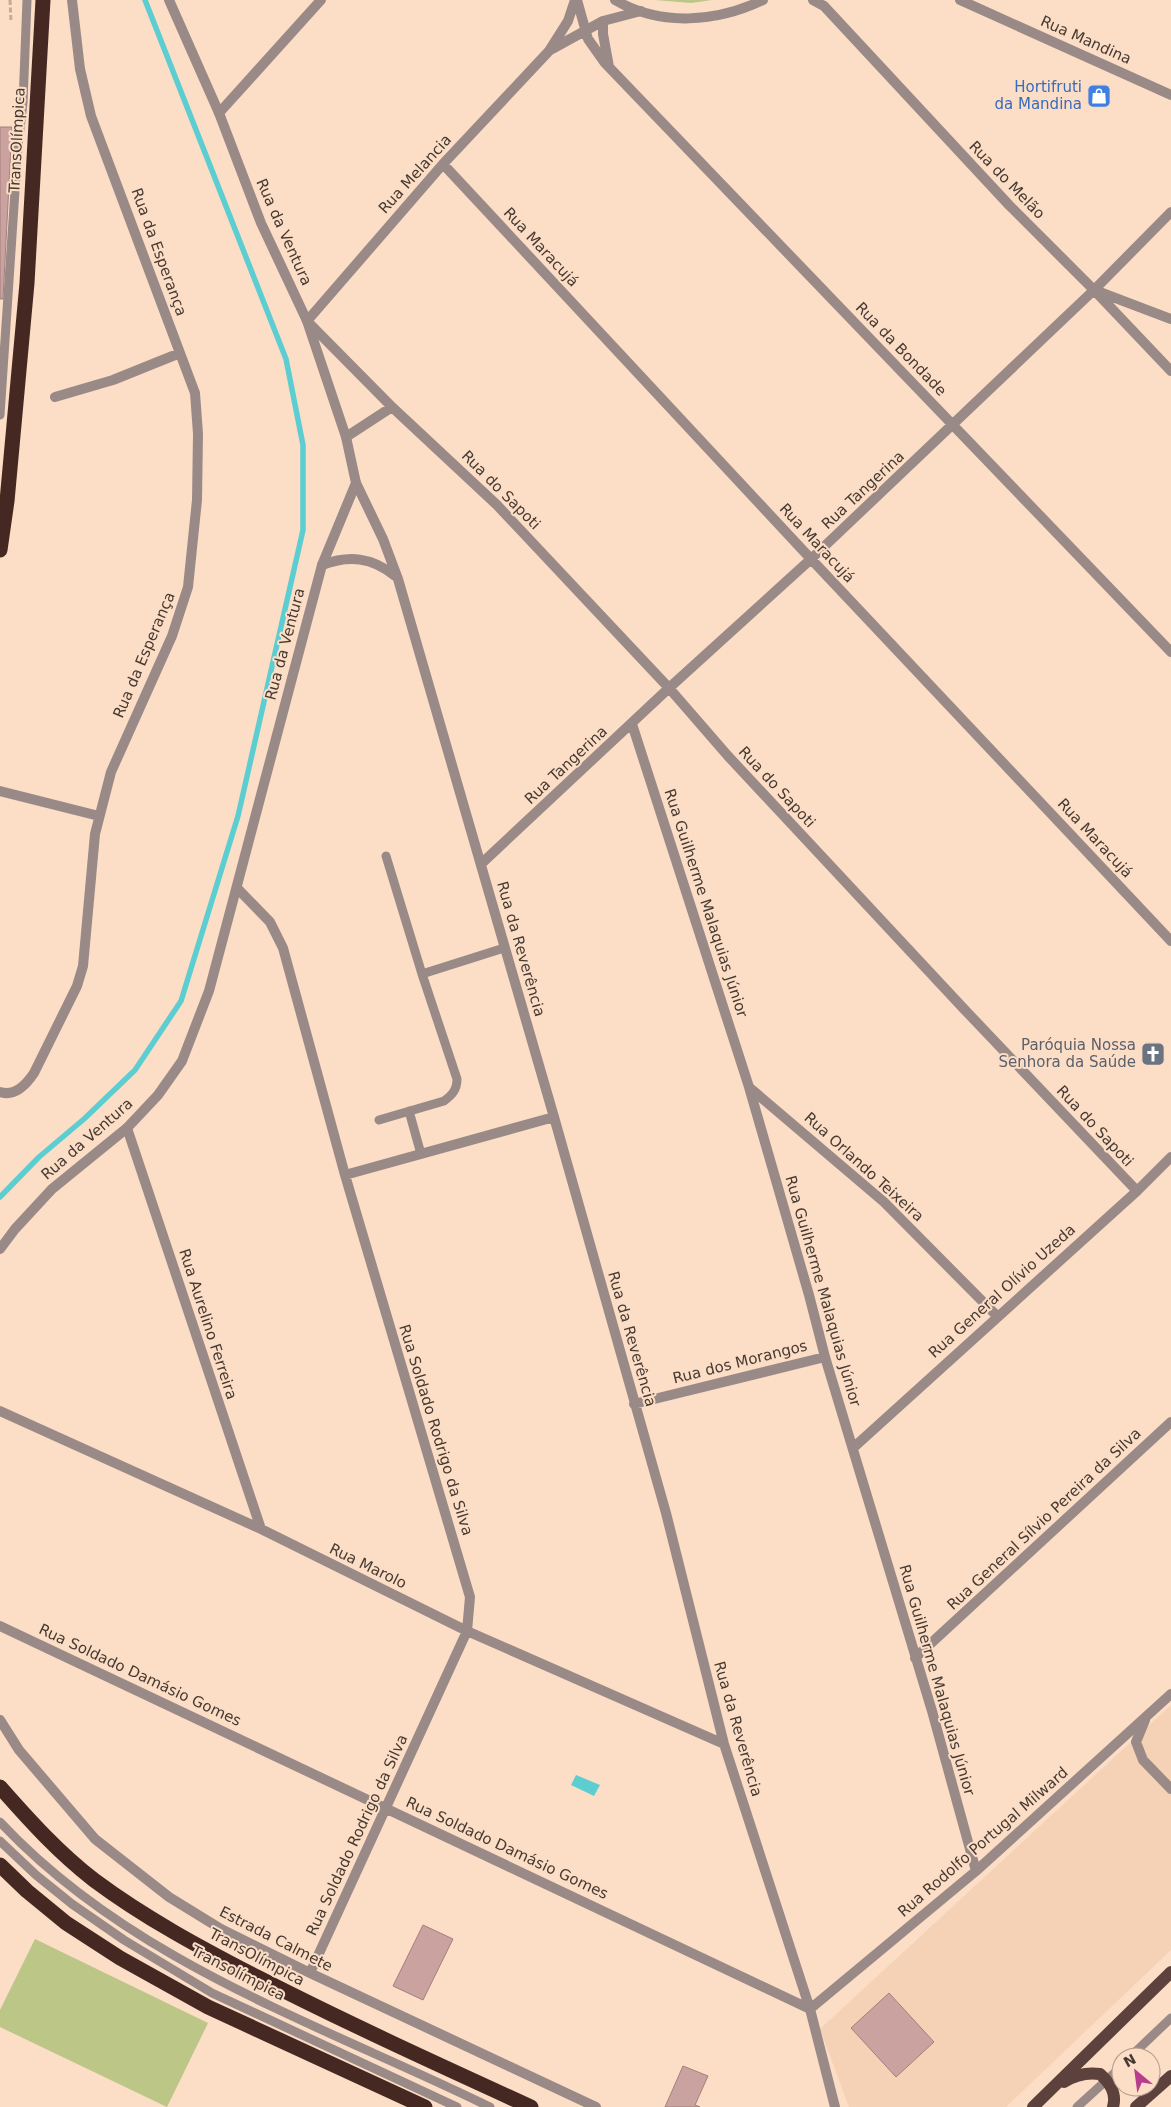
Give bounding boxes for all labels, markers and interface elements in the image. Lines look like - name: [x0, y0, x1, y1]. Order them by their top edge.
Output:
- street label: Rua Mandina: [1038, 12, 1134, 68]
- place label: Hortifruti da Mandina: [994, 78, 1082, 113]
- shop icon: Hortifruti da Mandina: [1086, 83, 1112, 109]
- street label: TransOlímpica: [5, 87, 29, 194]
- street label: Rua Melancia: [375, 131, 455, 217]
- street label: Rua do Melão: [965, 137, 1049, 223]
- street label: Rua da Ventura: [252, 176, 316, 288]
- street label: Rua da Esperança: [127, 185, 191, 319]
- street label: Rua Maracujá: [500, 204, 582, 290]
- street label: Rua da Bondade: [852, 298, 950, 400]
- street label: Rua do Sapoti: [458, 447, 544, 533]
- street label: Rua Tangerina: [818, 447, 908, 533]
- street label: Rua Maracujá: [776, 500, 858, 586]
- street label: Rua da Ventura: [261, 586, 309, 702]
- street label: Rua da Esperança: [109, 589, 179, 721]
- street label: Rua Tangerina: [521, 722, 611, 808]
- street label: Rua do Sapoti: [735, 743, 819, 831]
- street label: Rua Guilherme Malaquias Júnior: [660, 786, 752, 1020]
- street label: Rua Maracujá: [1054, 795, 1136, 881]
- street label: Rua da Reverência: [493, 879, 549, 1019]
- place label: Paróquia Nossa Senhora da Saúde: [998, 1036, 1136, 1071]
- church icon: Paróquia Nossa Senhora da Saúde: [1140, 1041, 1166, 1067]
- street label: Rua do Sapoti: [1053, 1082, 1137, 1170]
- street label: Rua da Ventura: [38, 1094, 136, 1184]
- street label: Rua Orlando Teixeira: [800, 1109, 928, 1225]
- street label: Rua Guilherme Malaquias Júnior: [781, 1173, 865, 1409]
- street label: Rua General Olívio Uzeda: [925, 1220, 1079, 1362]
- street label: Rua Aurelino Ferreira: [175, 1246, 241, 1402]
- street label: Rua da Reverência: [604, 1269, 660, 1409]
- street label: Rua Soldado Rodrigo da Silva: [395, 1322, 477, 1538]
- street label: Rua dos Morangos: [671, 1337, 809, 1387]
- street label: Rua General Sílvio Pereira da Silva: [943, 1424, 1145, 1614]
- street label: Rua Marolo: [326, 1540, 410, 1592]
- street label: Rua Guilherme Malaquias Júnior: [895, 1562, 979, 1798]
- street label: Rua Soldado Damásio Gomes: [36, 1620, 244, 1730]
- street label: Rua da Reverência: [710, 1659, 766, 1799]
- street label: Rua Soldado Rodrigo da Silva: [302, 1732, 412, 1938]
- street label: Rua Rodolfo Portugal Milward: [894, 1763, 1072, 1921]
- street label: Rua Soldado Damásio Gomes: [403, 1793, 611, 1903]
- street label: Estrada Calmete: [216, 1903, 336, 1975]
- street label: TransOlímpica: [205, 1924, 308, 1990]
- street label: Transolímpica: [187, 1941, 288, 2004]
- north arrow: [1111, 2047, 1161, 2097]
- text: N: [1121, 2051, 1139, 2070]

